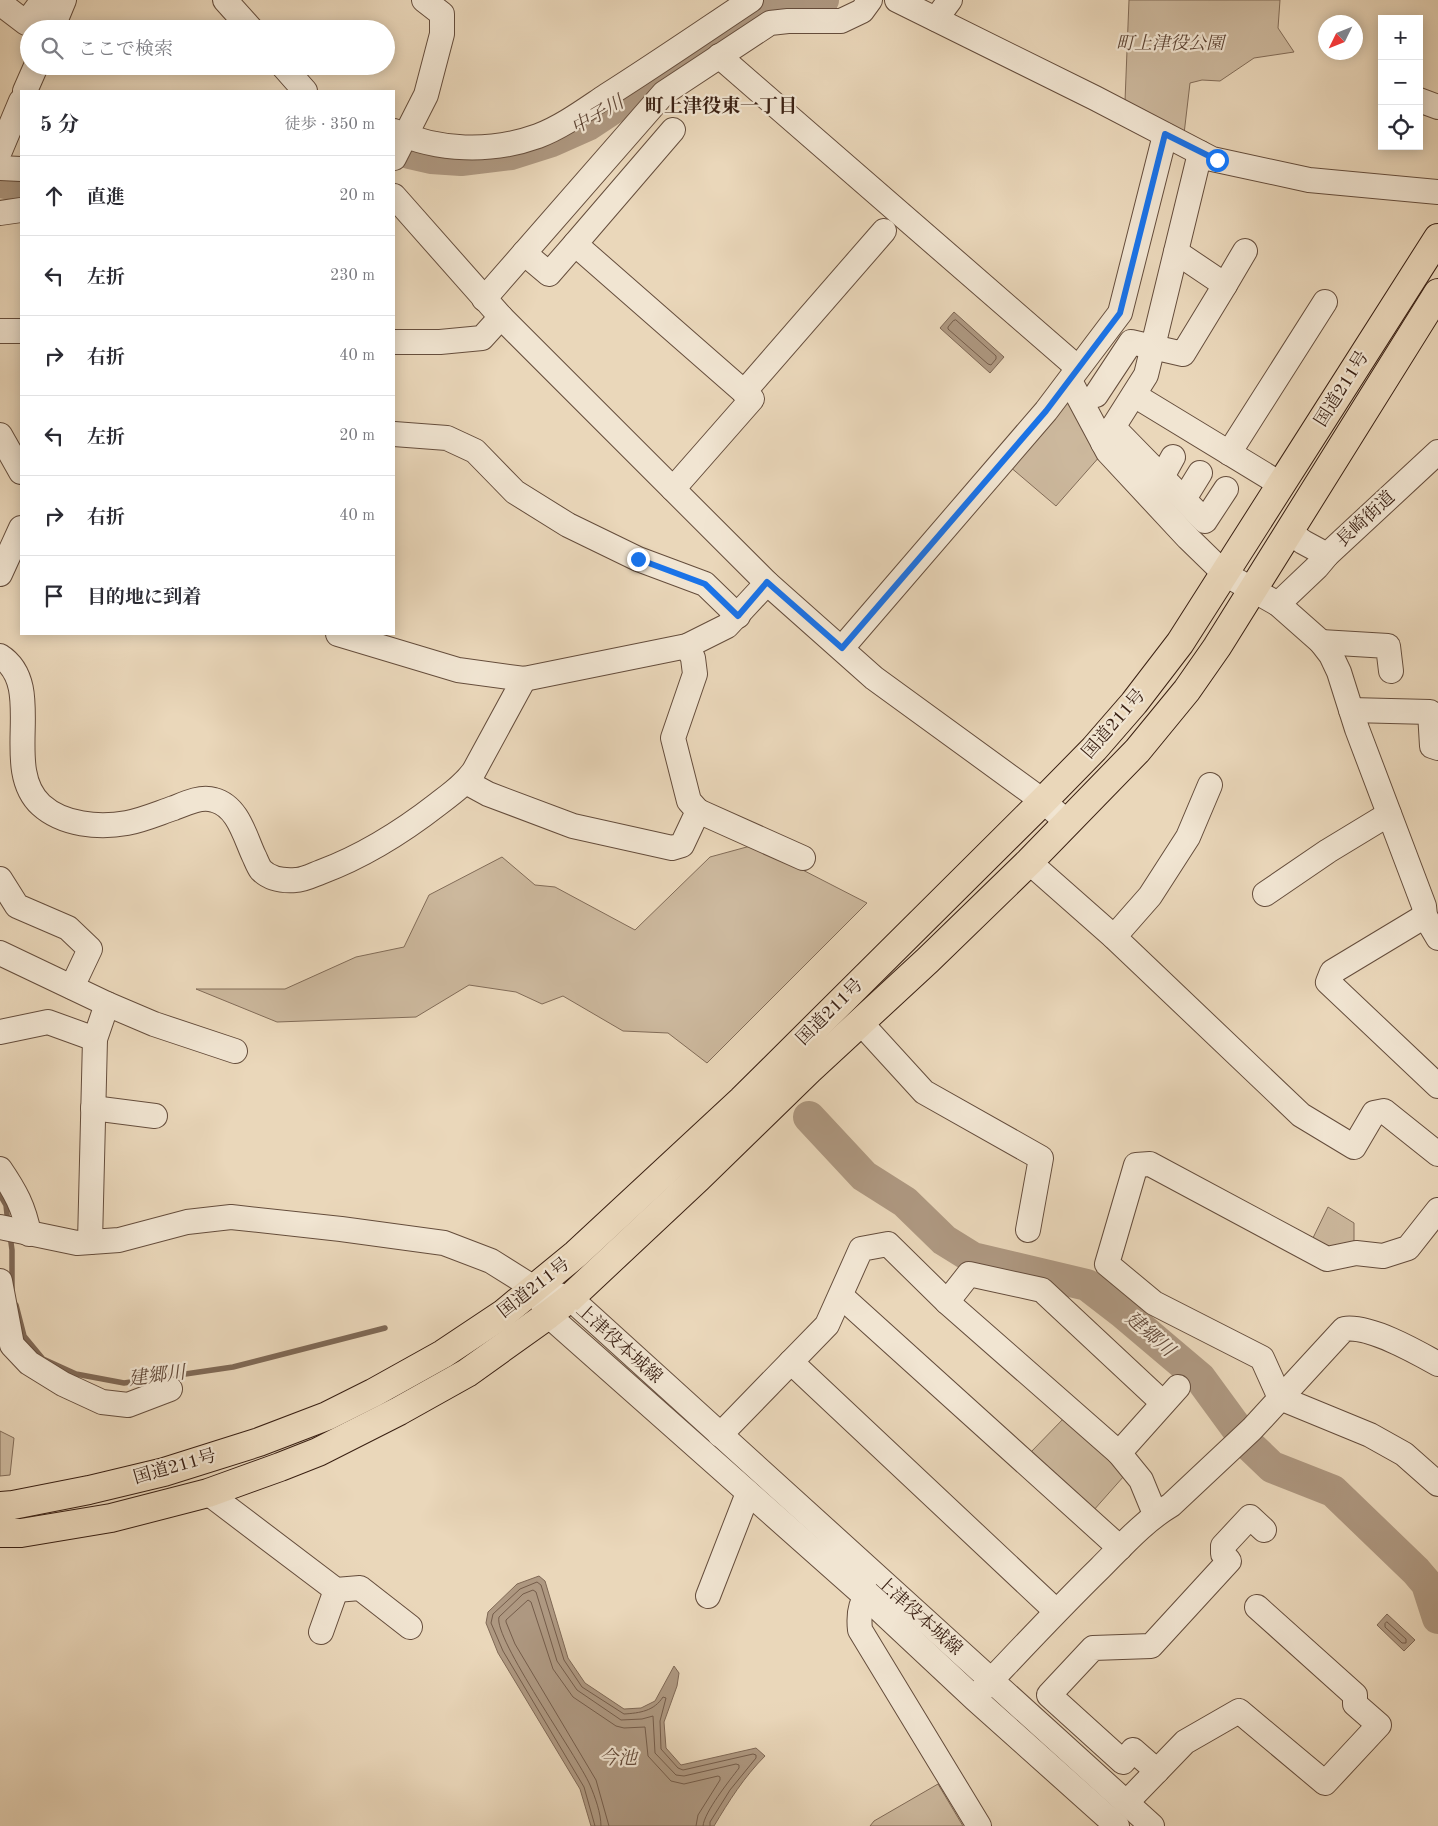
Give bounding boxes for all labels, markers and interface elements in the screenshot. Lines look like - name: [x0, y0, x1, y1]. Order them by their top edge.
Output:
- north arrow: [1318, 15, 1363, 60]
- map controls: [1378, 15, 1423, 150]
- button: +: [1378, 15, 1423, 60]
- search box: [20, 20, 395, 75]
- icon: search: [38, 34, 66, 62]
- park label: 町上津役公園: [1116, 34, 1227, 53]
- text: ここで検索: [78, 41, 173, 60]
- button: −: [1378, 60, 1423, 105]
- water label: 中子川: [568, 91, 629, 138]
- district label: 町上津役東一丁目: [645, 95, 797, 117]
- button: locate: [1378, 105, 1423, 150]
- text: 5 分: [40, 115, 79, 136]
- text: 徒歩 · 350 m: [285, 117, 375, 133]
- route start: [1206, 149, 1229, 172]
- icon: ahead: [40, 182, 68, 210]
- text: 20 m: [339, 188, 375, 204]
- text: 直進: [87, 189, 125, 208]
- icon: left: [40, 262, 68, 290]
- text: 230 m: [330, 268, 375, 284]
- text: 左折: [87, 269, 125, 288]
- icon: right: [40, 342, 68, 370]
- street label: 国道211号: [1310, 347, 1372, 430]
- text: 40 m: [339, 348, 375, 364]
- text: 右折: [87, 349, 125, 368]
- icon: left: [40, 422, 68, 450]
- text: 20 m: [339, 428, 375, 444]
- text: 左折: [87, 429, 125, 448]
- street label: 長崎街道: [1332, 486, 1398, 550]
- icon: right: [40, 502, 68, 530]
- text: 40 m: [339, 508, 375, 524]
- text: 右折: [87, 509, 125, 528]
- route end: [627, 548, 650, 571]
- icon: arrive: [40, 582, 68, 610]
- text: 目的地に到着: [87, 589, 201, 608]
- street label: 国道211号: [1078, 685, 1149, 762]
- street label: 国道211号: [792, 974, 867, 1049]
- street label: 国道211号: [494, 1253, 573, 1321]
- street label: 上津役本城線: [573, 1300, 666, 1387]
- water label: 建郷川: [1121, 1308, 1180, 1362]
- water label: 建郷川: [127, 1362, 188, 1390]
- street label: 国道211号: [131, 1445, 218, 1487]
- street label: 上津役本城線: [873, 1572, 966, 1659]
- water label: 今池: [599, 1747, 639, 1769]

